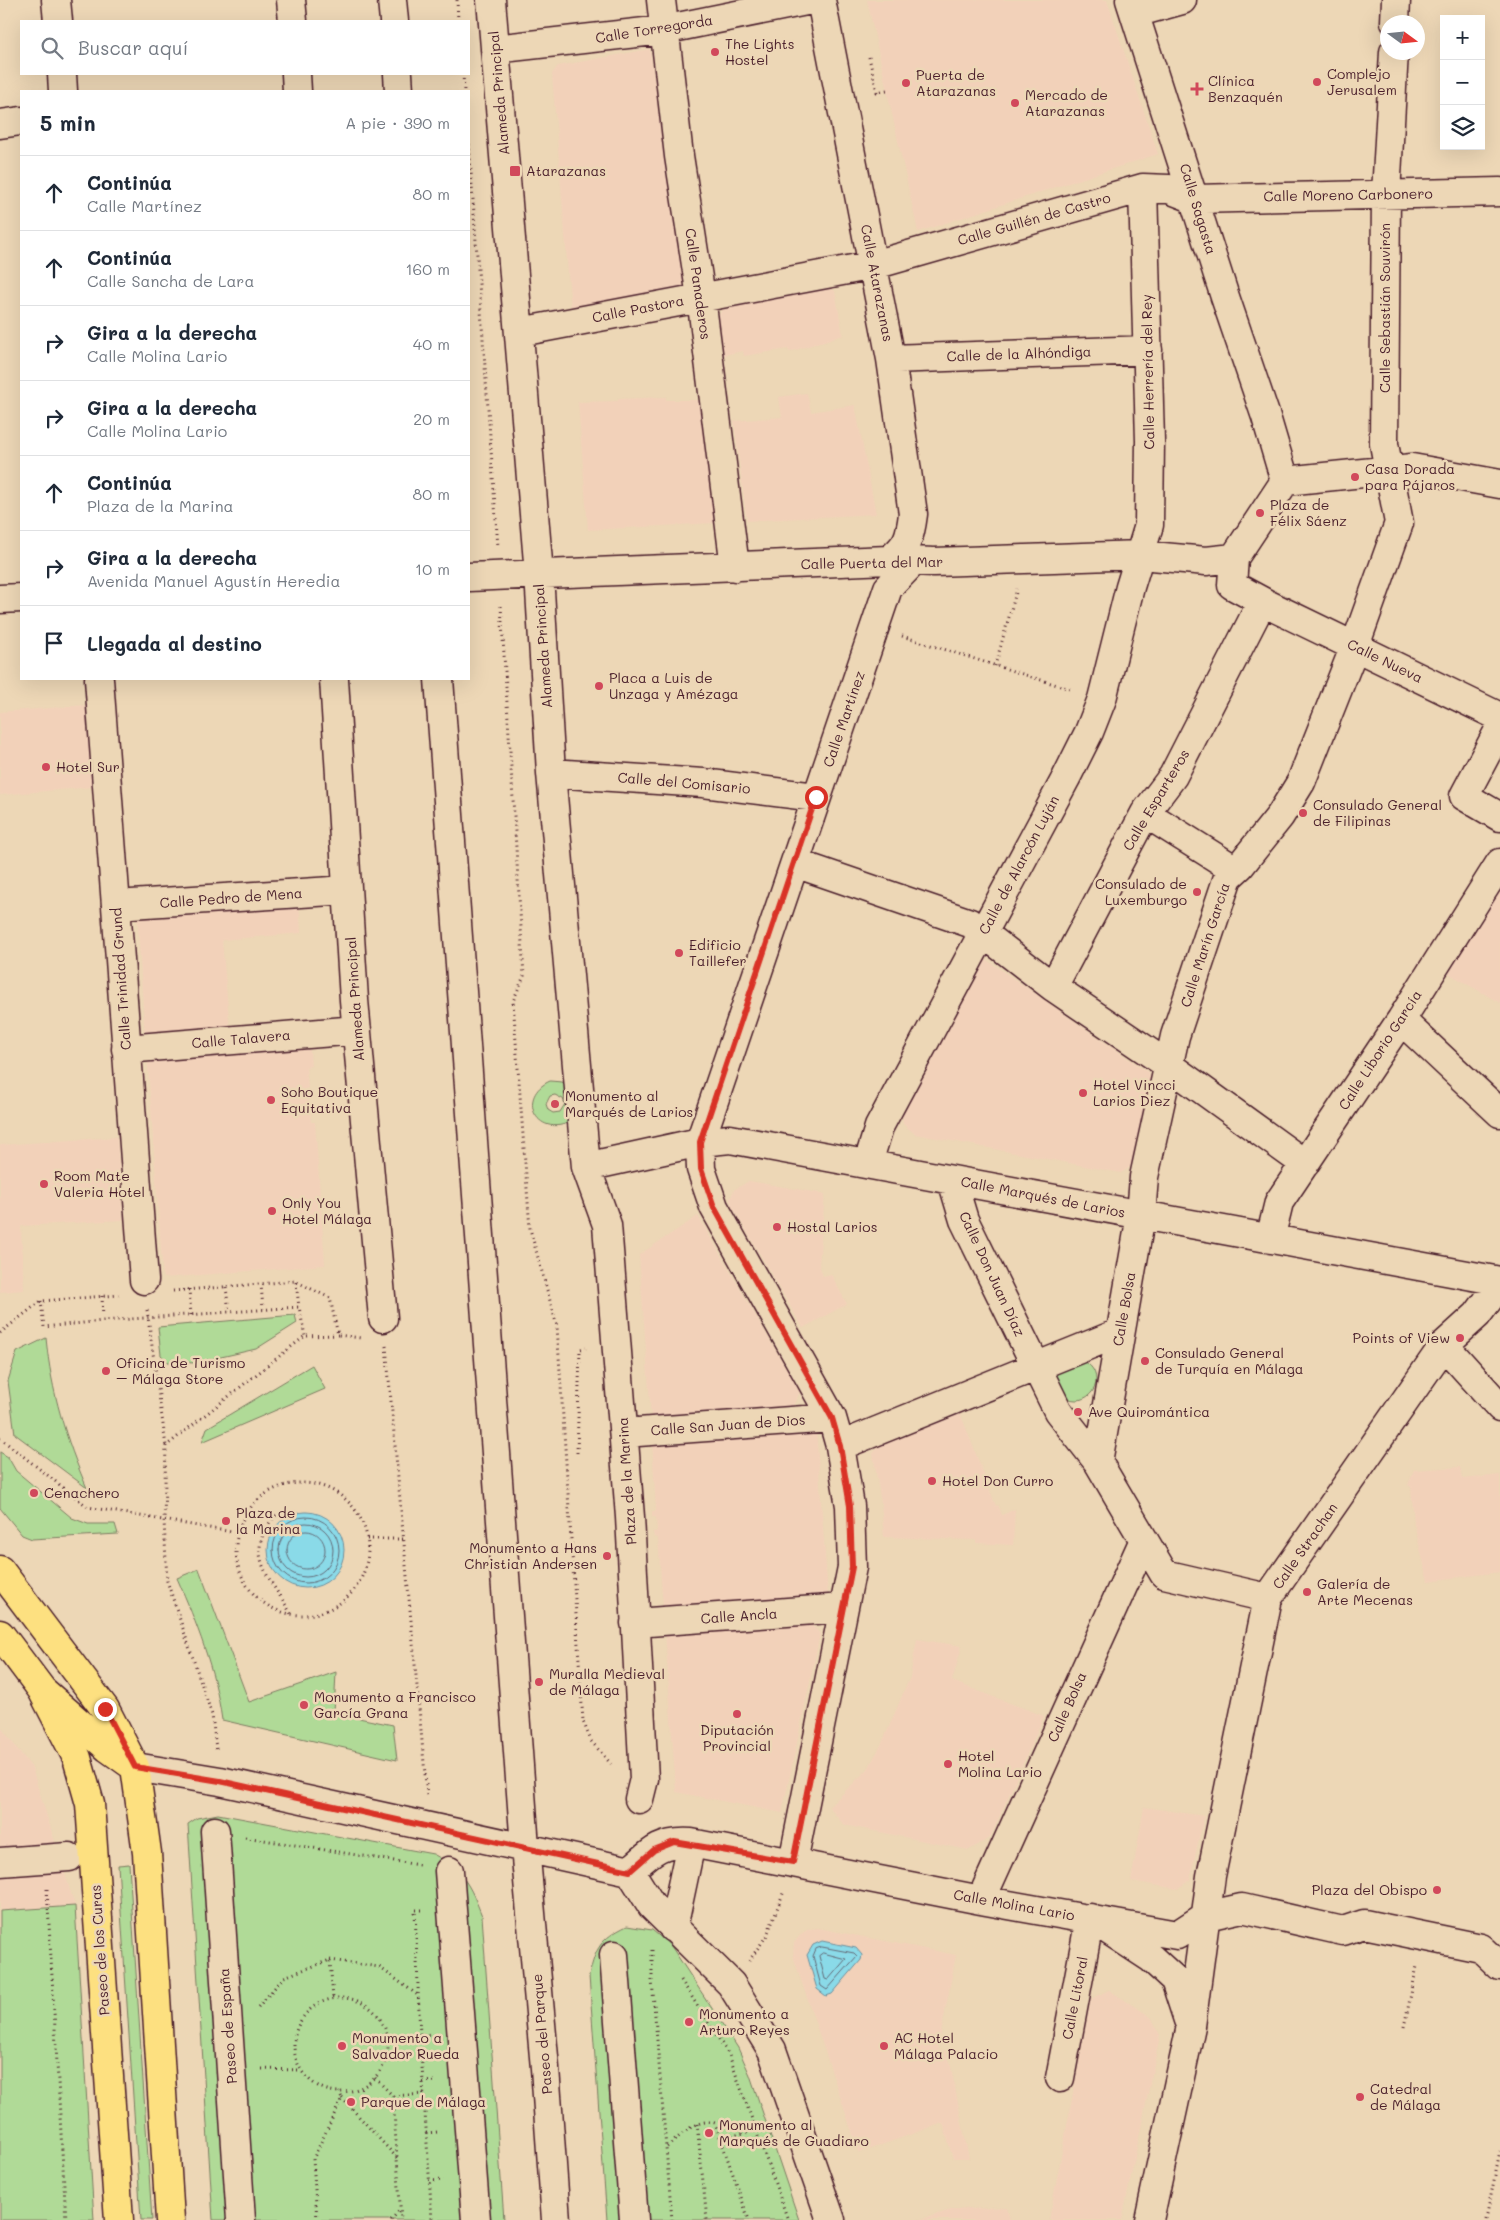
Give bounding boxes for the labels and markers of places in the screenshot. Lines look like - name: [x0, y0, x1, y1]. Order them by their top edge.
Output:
- place label: The Lights Hostel: [725, 34, 794, 69]
- marker: The Lights Hostel: [709, 46, 721, 58]
- place label: Complejo Jerusalem: [1327, 64, 1397, 99]
- place label: Puerta de Atarazanas: [916, 65, 996, 100]
- place label: Clínica Benzaquén: [1208, 71, 1283, 106]
- marker: Complejo Jerusalem: [1311, 76, 1323, 88]
- marker: Puerta de Atarazanas: [900, 77, 912, 89]
- marker: Clínica Benzaquén: [1190, 82, 1204, 96]
- place label: Mercado de Atarazanas: [1025, 85, 1108, 120]
- marker: Mercado de Atarazanas: [1009, 97, 1021, 109]
- place label: Atarazanas: [526, 161, 606, 180]
- marker: Atarazanas: [508, 164, 522, 178]
- place label: Casa Dorada para Pájaros: [1365, 459, 1455, 494]
- marker: Casa Dorada para Pájaros: [1349, 471, 1361, 483]
- place label: Plaza de Félix Sáenz: [1270, 495, 1347, 530]
- marker: Plaza de Félix Sáenz: [1254, 507, 1266, 519]
- place label: Placa a Luis de Unzaga y Amézaga: [609, 668, 739, 703]
- marker: Placa a Luis de Unzaga y Amézaga: [593, 680, 605, 692]
- place label: Hotel Sur: [56, 757, 120, 776]
- marker: Hotel Sur: [40, 761, 52, 773]
- place label: Consulado General de Filipinas: [1313, 795, 1442, 830]
- marker: Consulado General de Filipinas: [1297, 807, 1309, 819]
- place label: Consulado de Luxemburgo: [1095, 874, 1187, 909]
- marker: Consulado de Luxemburgo: [1191, 886, 1203, 898]
- place label: Edificio Taillefer: [689, 935, 747, 970]
- marker: Edificio Taillefer: [673, 947, 685, 959]
- place label: Hotel Vincci Larios Diez: [1093, 1075, 1176, 1110]
- place label: Soho Boutique Equitativa: [281, 1082, 378, 1117]
- place label: Monumento al Marqués de Larios: [565, 1086, 693, 1121]
- marker: Hotel Vincci Larios Diez: [1077, 1087, 1089, 1099]
- marker: Soho Boutique Equitativa: [265, 1094, 277, 1106]
- marker: Monumento al Marqués de Larios: [549, 1098, 561, 1110]
- place label: Room Mate Valeria Hotel: [54, 1166, 145, 1201]
- marker: Room Mate Valeria Hotel: [38, 1178, 50, 1190]
- place label: Only You Hotel Málaga: [282, 1193, 372, 1228]
- marker: Only You Hotel Málaga: [266, 1205, 278, 1217]
- place label: Hostal Larios: [787, 1217, 877, 1236]
- marker: Hostal Larios: [771, 1221, 783, 1233]
- place label: Points of View: [1353, 1328, 1450, 1347]
- marker: Points of View: [1454, 1332, 1466, 1344]
- place label: Consulado General de Turquía en Málaga: [1155, 1343, 1304, 1378]
- place label: Oficina de Turismo – Málaga Store: [116, 1353, 245, 1388]
- marker: Consulado General de Turquía en Málaga: [1139, 1355, 1151, 1367]
- marker: Oficina de Turismo – Málaga Store: [100, 1365, 112, 1377]
- place label: Ave Quiromántica: [1088, 1402, 1210, 1421]
- marker: Ave Quiromántica: [1072, 1406, 1084, 1418]
- place label: Hotel Don Curro: [942, 1471, 1053, 1490]
- marker: Hotel Don Curro: [926, 1475, 938, 1487]
- place label: Cenachero: [44, 1483, 119, 1502]
- marker: Cenachero: [28, 1487, 40, 1499]
- place label: Plaza de la Marina: [236, 1503, 300, 1538]
- marker: Plaza de la Marina: [220, 1515, 232, 1527]
- place label: Monumento a Hans Christian Andersen: [464, 1538, 597, 1573]
- marker: Monumento a Hans Christian Andersen: [601, 1550, 613, 1562]
- place label: Galería de Arte Mecenas: [1317, 1574, 1413, 1609]
- marker: Galería de Arte Mecenas: [1301, 1586, 1313, 1598]
- place label: Muralla Medieval de Málaga: [549, 1664, 665, 1699]
- marker: Muralla Medieval de Málaga: [533, 1676, 545, 1688]
- place label: Monumento a Francisco García Grana: [314, 1687, 476, 1722]
- marker: Monumento a Francisco García Grana: [298, 1699, 310, 1711]
- marker: Diputación Provincial: [731, 1708, 743, 1720]
- place label: Diputación Provincial: [700, 1720, 774, 1755]
- place label: Hotel Molina Lario: [958, 1746, 1042, 1781]
- marker: Hotel Molina Lario: [942, 1758, 954, 1770]
- place label: Plaza del Obispo: [1312, 1880, 1427, 1899]
- marker: Plaza del Obispo: [1431, 1884, 1443, 1896]
- place label: Monumento a Arturo Reyes: [699, 2004, 790, 2039]
- marker: Monumento a Arturo Reyes: [683, 2016, 695, 2028]
- place label: Monumento a Salvador Rueda: [352, 2028, 460, 2063]
- place label: AC Hotel Málaga Palacio: [894, 2028, 998, 2063]
- marker: Monumento a Salvador Rueda: [336, 2040, 348, 2052]
- marker: AC Hotel Málaga Palacio: [878, 2040, 890, 2052]
- place label: Catedral de Málaga: [1370, 2079, 1441, 2114]
- marker: Catedral de Málaga: [1354, 2091, 1366, 2103]
- place label: Parque de Málaga: [361, 2092, 486, 2111]
- marker: Parque de Málaga: [345, 2096, 357, 2108]
- place label: Monumento al Marqués de Guadiaro: [719, 2115, 869, 2150]
- marker: Monumento al Marqués de Guadiaro: [703, 2127, 715, 2139]

